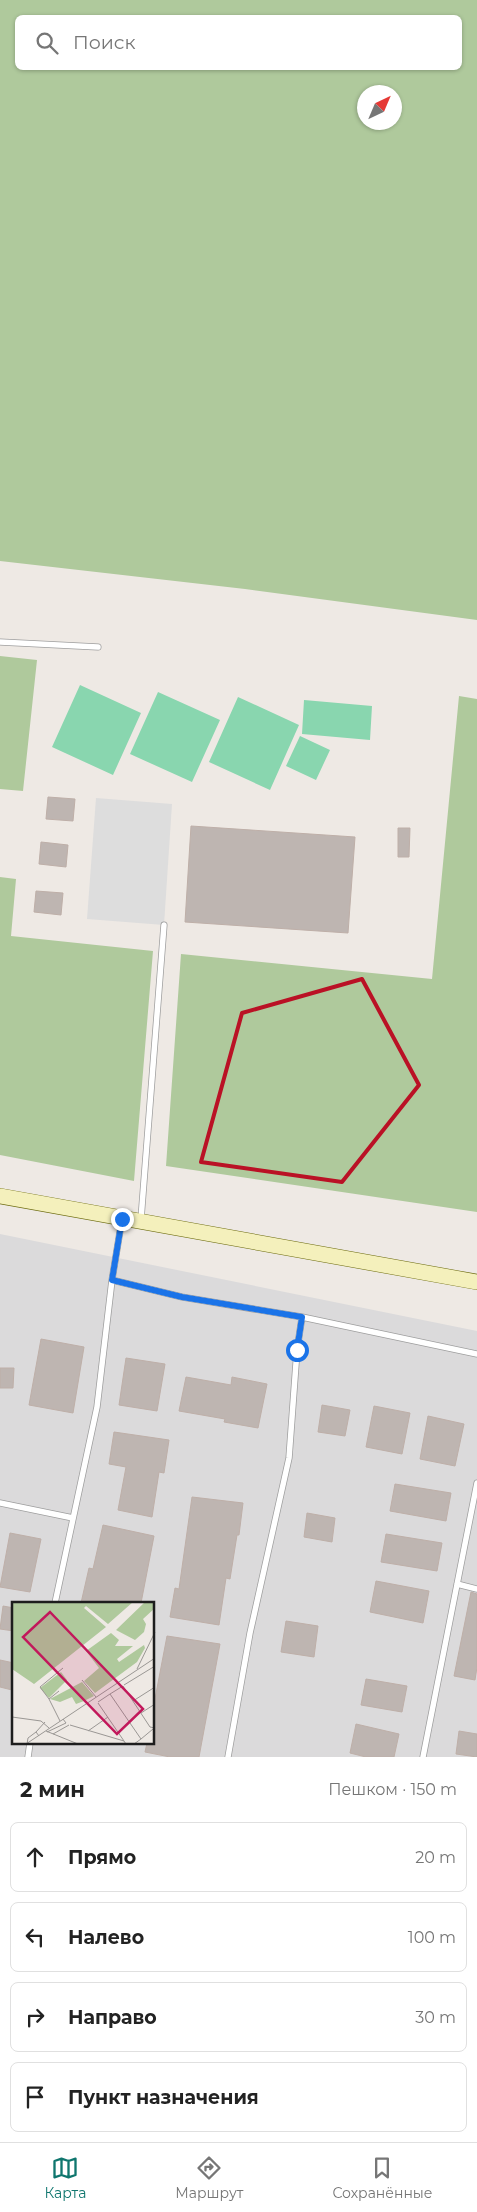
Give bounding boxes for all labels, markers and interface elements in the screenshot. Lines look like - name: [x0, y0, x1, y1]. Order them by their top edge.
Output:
- search box: [15, 15, 462, 70]
- icon: search: [33, 29, 61, 57]
- text: Поиск: [73, 31, 136, 54]
- north arrow: [357, 85, 402, 130]
- route end: [111, 1208, 134, 1231]
- route start: [286, 1339, 309, 1362]
- inset map: [12, 1602, 155, 1744]
- text: 2 мин: [20, 1777, 85, 1802]
- text: Пешком · 150 m: [328, 1780, 457, 1799]
- icon: ahead: [21, 1843, 49, 1871]
- text: Прямо: [68, 1846, 136, 1869]
- text: 20 m: [415, 1848, 456, 1867]
- icon: left: [21, 1923, 49, 1951]
- text: Налево: [68, 1926, 144, 1949]
- text: 100 m: [408, 1928, 456, 1947]
- icon: right: [21, 2003, 49, 2031]
- text: Направо: [68, 2006, 157, 2029]
- text: 30 m: [415, 2008, 456, 2027]
- icon: arrive: [21, 2083, 49, 2111]
- text: Пункт назначения: [68, 2086, 259, 2109]
- tab: Карта: [44, 2154, 86, 2202]
- tab: Маршрут: [175, 2154, 243, 2202]
- tab: Сохранённые: [332, 2154, 432, 2202]

